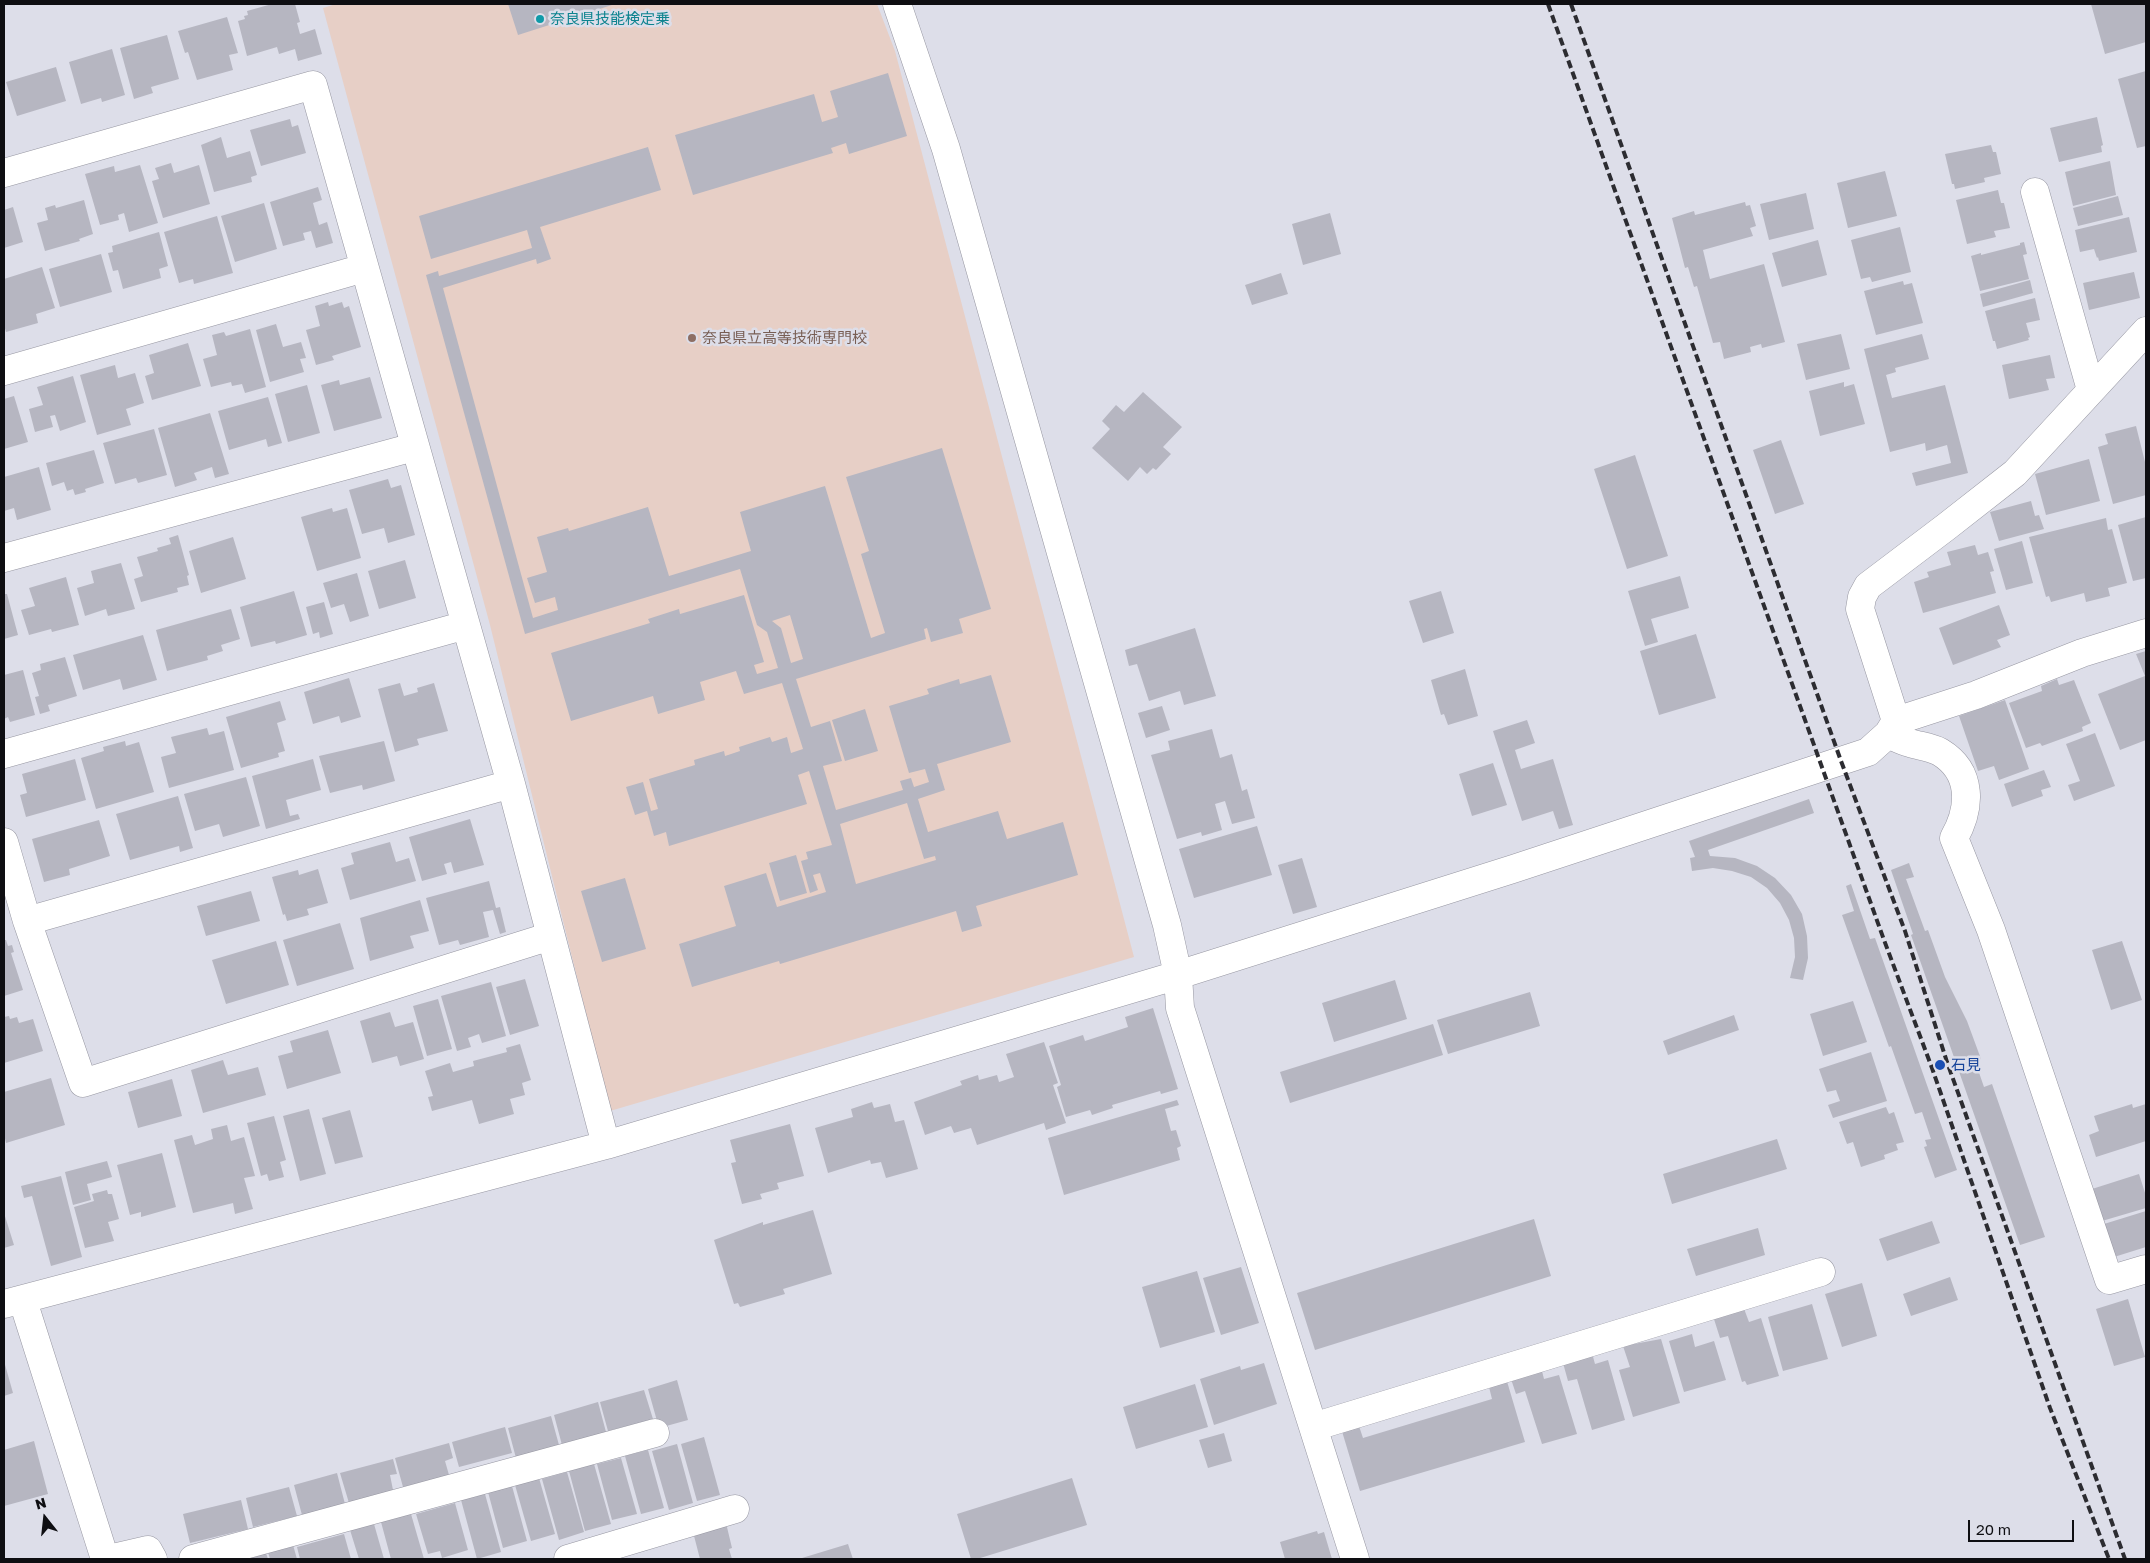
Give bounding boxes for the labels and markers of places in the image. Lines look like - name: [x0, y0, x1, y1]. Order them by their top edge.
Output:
- place label: 奈良県技能検定乗: [550, 10, 670, 28]
- marker: 奈良県技能検定乗: [534, 13, 546, 25]
- place label: 奈良県立高等技術専門校: [702, 329, 867, 347]
- marker: 奈良県立高等技術専門校: [686, 332, 698, 344]
- place label: 石見: [1951, 1056, 1981, 1074]
- marker: 石見: [1933, 1058, 1947, 1072]

